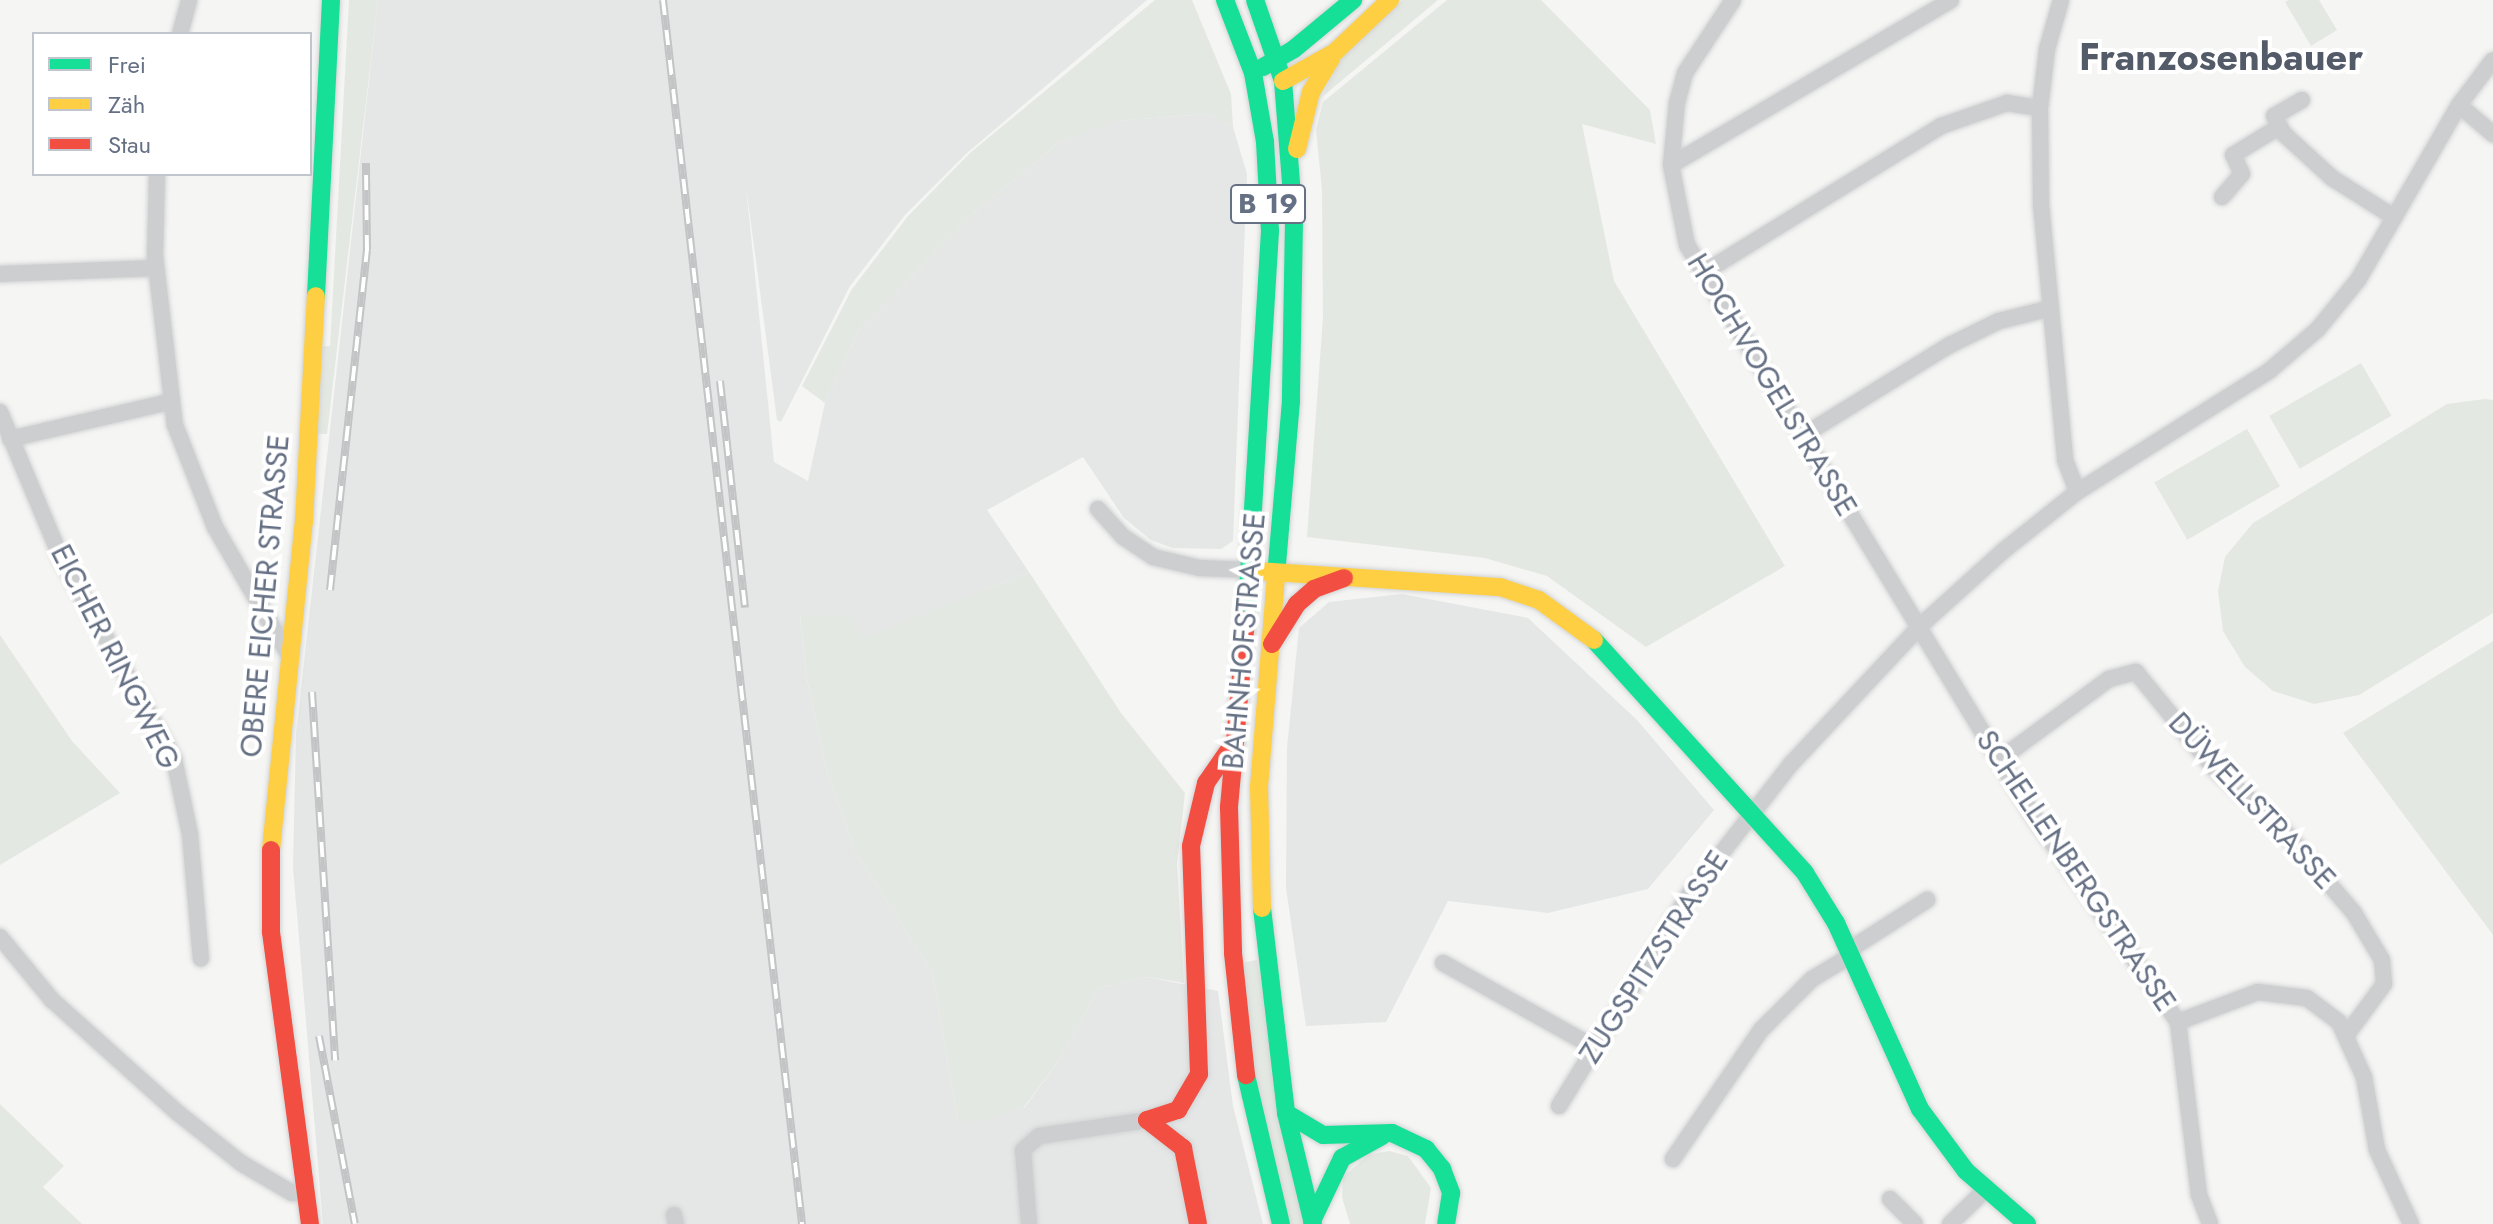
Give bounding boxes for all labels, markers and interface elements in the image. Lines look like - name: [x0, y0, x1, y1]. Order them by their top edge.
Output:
- legend: [32, 32, 312, 176]
- district label: Franzosenbauer: [2079, 34, 2363, 80]
- text: Frei: [108, 47, 146, 82]
- text: Zäh: [108, 87, 145, 122]
- text: Stau: [108, 127, 151, 162]
- road number: B 19: [1230, 180, 1306, 228]
- street label: HOCHVOGELSTRASSE: [1679, 247, 1865, 523]
- street label: OBERE EICHER STRASSE: [233, 433, 297, 759]
- street label: BAHNHOFSTRASSE: [1215, 511, 1273, 771]
- street label: EICHER RINGWEG: [43, 539, 187, 775]
- street label: DÜWELLSTRASSE: [2161, 705, 2343, 897]
- street label: SCHELLENBERGSTRASSE: [1968, 724, 2184, 1018]
- street label: ZUGSPITZSTRASSE: [1572, 844, 1736, 1070]

